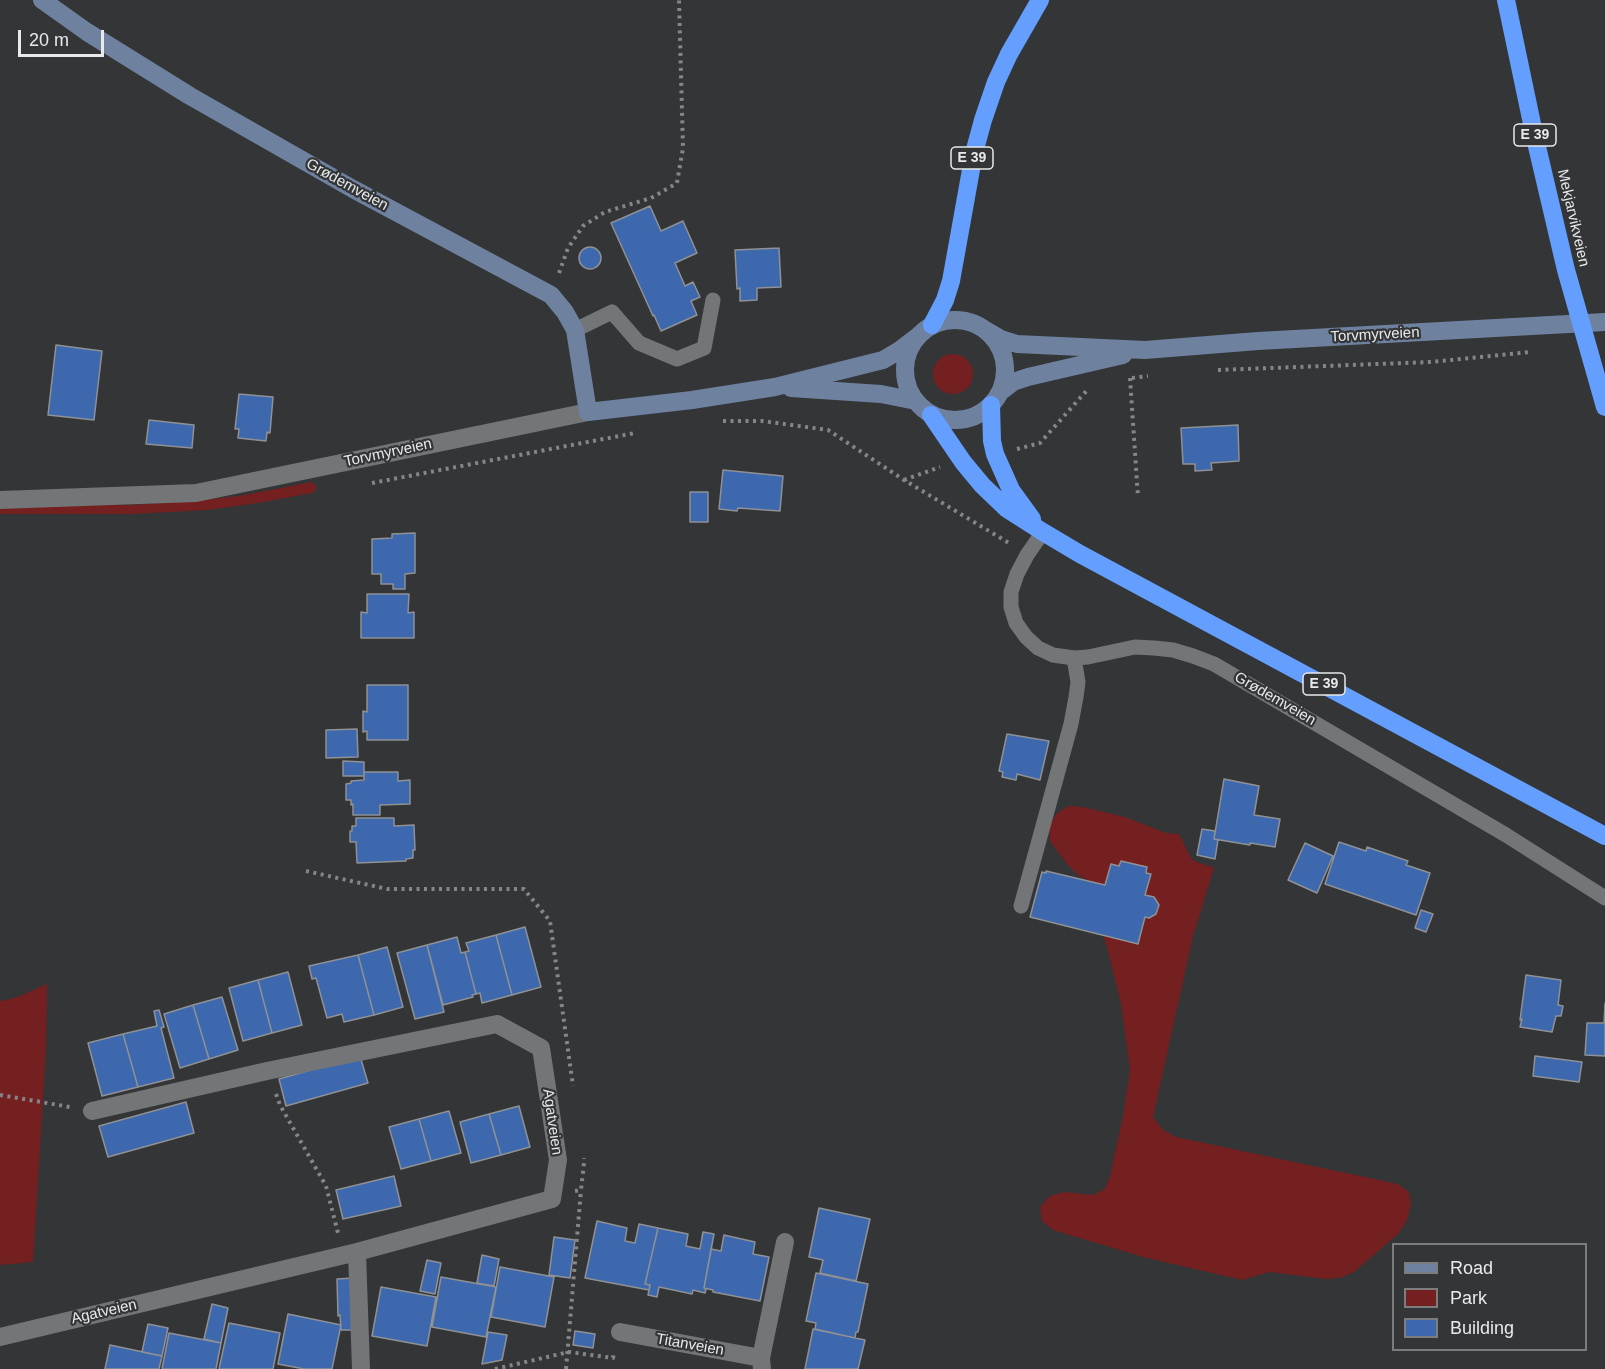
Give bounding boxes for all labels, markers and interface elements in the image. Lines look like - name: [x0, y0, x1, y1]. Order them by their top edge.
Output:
- scale bar: [21, 18, 106, 56]
- text: 20 m: [29, 30, 69, 50]
- road number: E 39: [1514, 124, 1556, 146]
- road number: E 39: [951, 147, 993, 169]
- street label: Grødemveien: [303, 155, 391, 215]
- street label: Mekjarvikveien: [1553, 168, 1593, 268]
- street label: Torvmyrveien: [1330, 324, 1420, 346]
- street label: Torvmyrveien: [343, 435, 433, 471]
- street label: Grødemveien: [1231, 668, 1319, 730]
- road number: E 39: [1303, 673, 1345, 695]
- street label: Agatveien: [538, 1088, 566, 1156]
- legend: [1392, 1243, 1587, 1351]
- text: Road: [1450, 1258, 1493, 1278]
- text: Park: [1450, 1288, 1487, 1308]
- street label: Agatveien: [69, 1296, 139, 1328]
- text: Building: [1450, 1318, 1514, 1338]
- street label: Titanveien: [655, 1330, 725, 1360]

